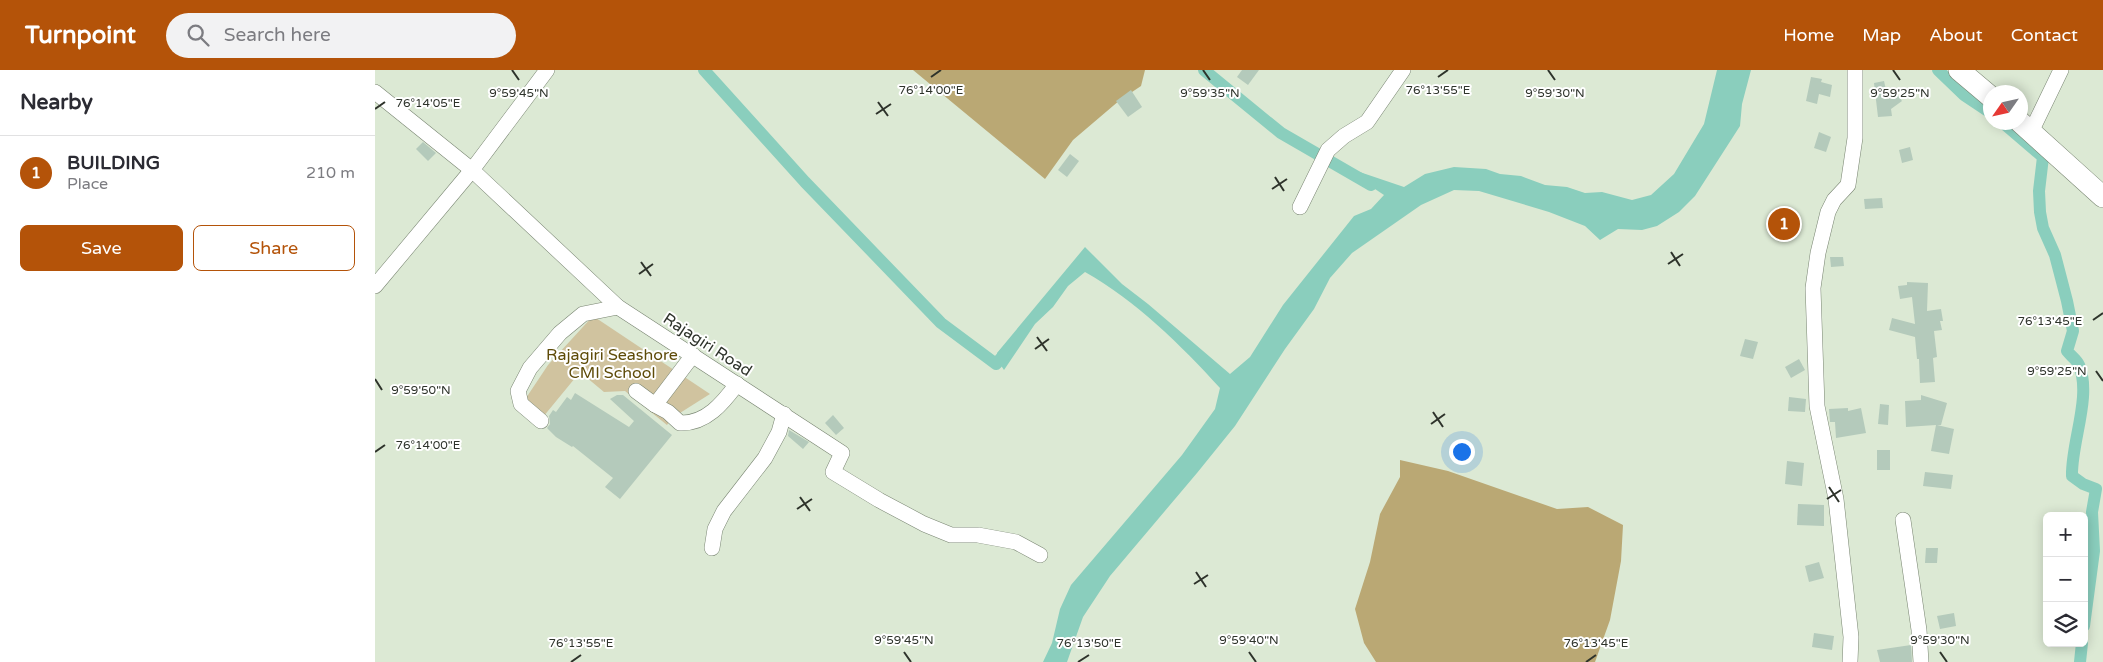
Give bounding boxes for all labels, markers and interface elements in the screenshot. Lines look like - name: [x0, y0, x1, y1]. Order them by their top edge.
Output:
- search box: [166, 13, 516, 58]
- text: Turnpoint: [25, 21, 136, 50]
- icon: search: [184, 21, 212, 49]
- text: Search here: [224, 24, 331, 46]
- text: Home: [1783, 24, 1834, 46]
- text: Map: [1862, 24, 1901, 46]
- text: About: [1929, 24, 1983, 46]
- text: Contact: [2011, 24, 2078, 46]
- text: 76°14'00"E: [899, 83, 964, 97]
- text: 76°13'55"E: [1406, 83, 1471, 97]
- north arrow: [1983, 85, 2028, 130]
- text: 9°59'45"N: [489, 86, 549, 100]
- text: 9°59'35"N: [1180, 86, 1240, 100]
- text: 9°59'30"N: [1525, 86, 1585, 100]
- text: 9°59'25"N: [1870, 86, 1930, 100]
- text: Nearby: [20, 90, 93, 115]
- text: 76°14'05"E: [396, 96, 461, 110]
- text: BUILDING: [67, 152, 160, 174]
- text: 1: [31, 163, 41, 183]
- text: 210 m: [306, 163, 355, 183]
- text: Place: [67, 174, 108, 194]
- pin: 1: [1768, 205, 1800, 243]
- button: Save: [20, 225, 183, 271]
- button: Share: [193, 225, 355, 271]
- street label: Rajagiri Road: [659, 309, 756, 381]
- text: 76°13'45"E: [2018, 314, 2083, 328]
- park label: Rajagiri Seashore CMI School: [546, 345, 678, 383]
- text: 9°59'25"N: [2027, 364, 2087, 378]
- text: 9°59'50"N: [391, 383, 451, 397]
- text: 76°14'00"E: [396, 438, 461, 452]
- your location: [1449, 439, 1475, 465]
- map controls: [2043, 512, 2088, 647]
- button: +: [2043, 512, 2088, 557]
- button: −: [2043, 557, 2088, 602]
- button: layers: [2043, 602, 2088, 647]
- text: 9°59'45"N: [874, 633, 934, 647]
- text: 9°59'40"N: [1219, 633, 1279, 647]
- text: 9°59'30"N: [1910, 633, 1970, 647]
- text: 76°13'55"E: [549, 636, 614, 650]
- text: 76°13'50"E: [1057, 636, 1122, 650]
- text: 76°13'45"E: [1564, 636, 1629, 650]

